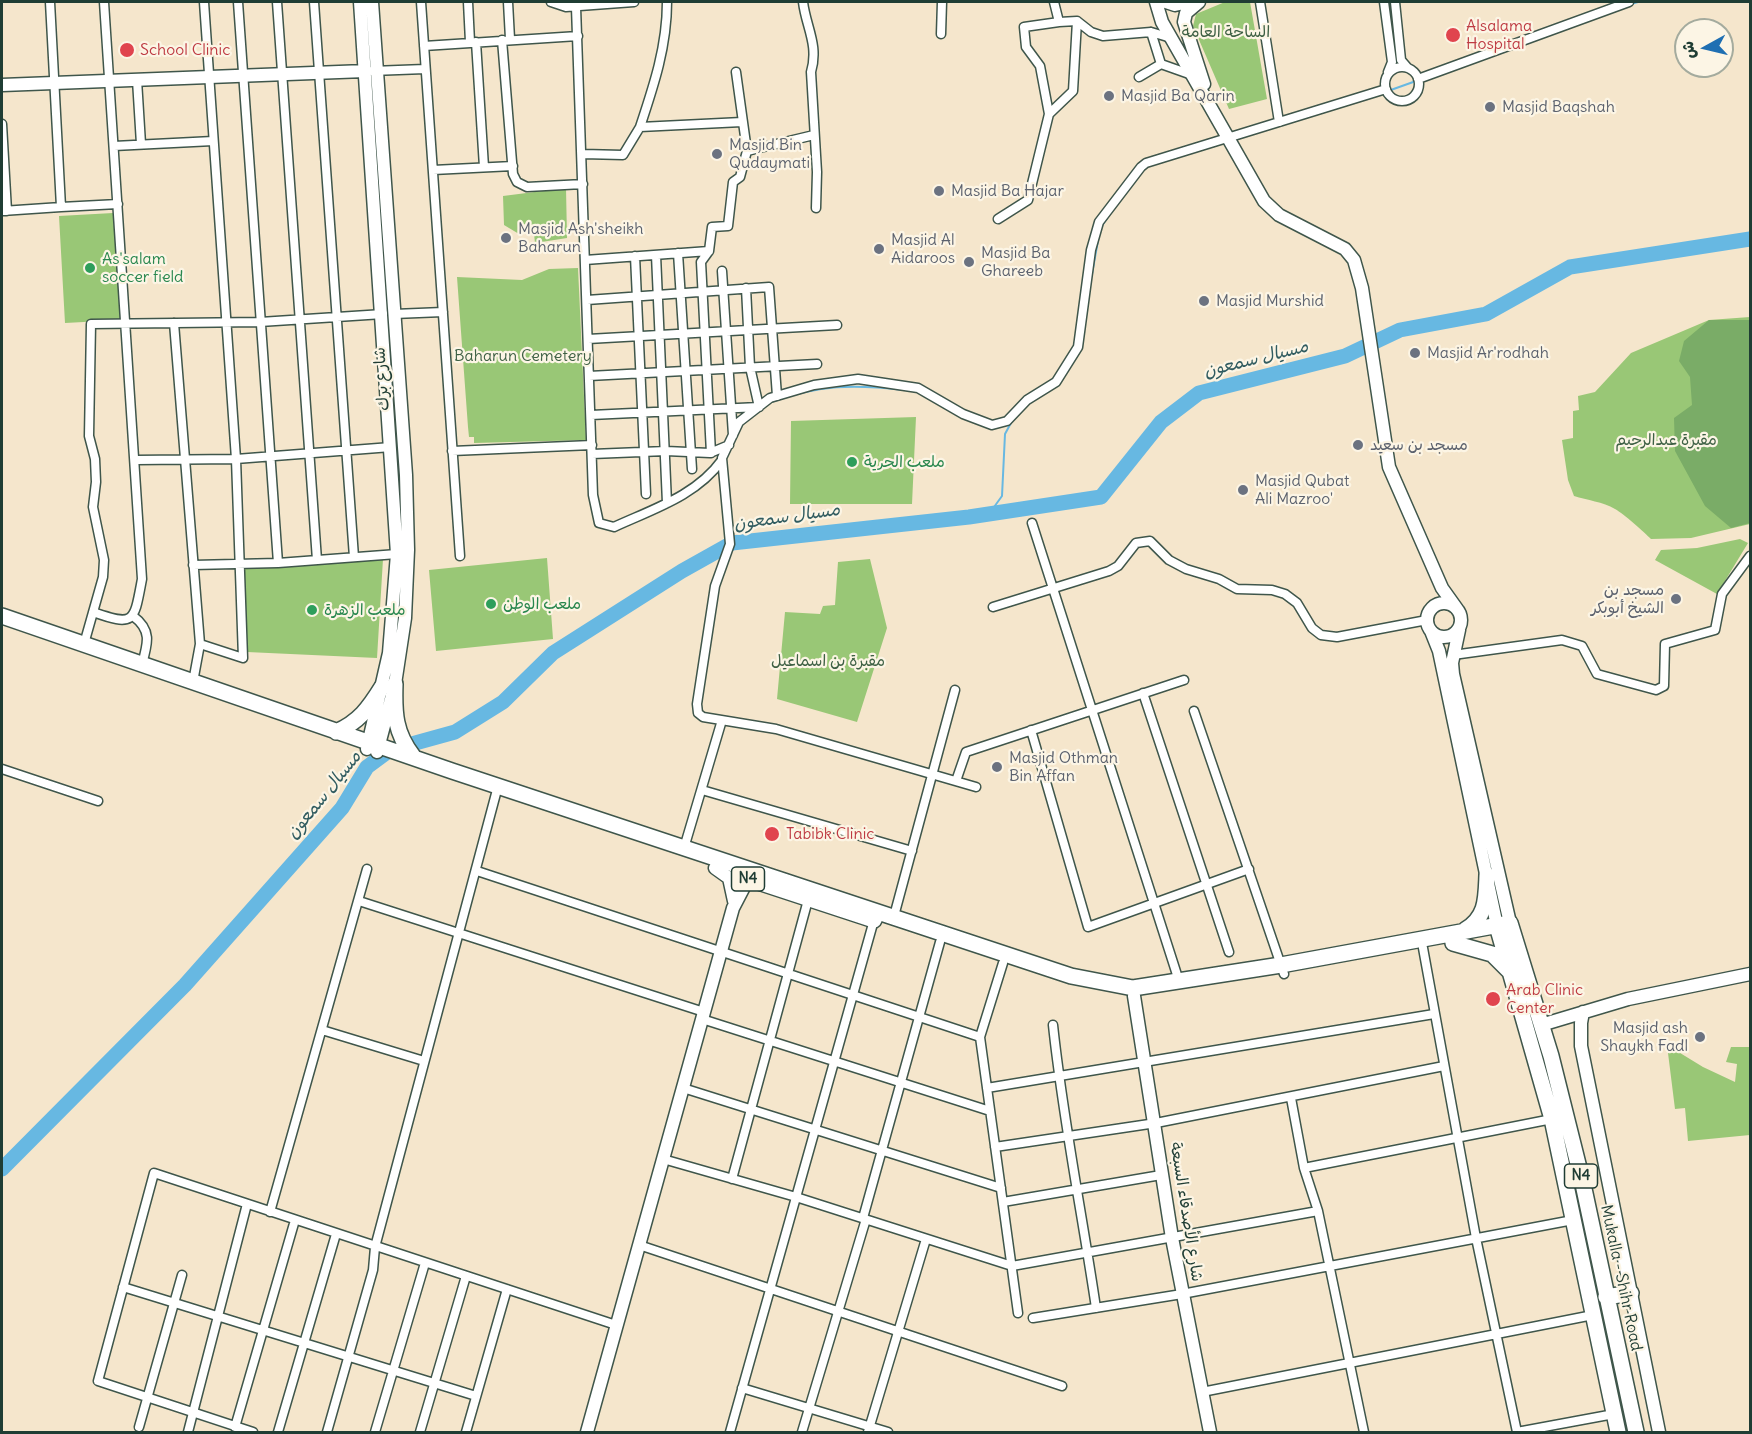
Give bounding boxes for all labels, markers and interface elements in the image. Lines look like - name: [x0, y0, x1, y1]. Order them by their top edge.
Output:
- place label: Alsalama Hospital: [1466, 16, 1532, 54]
- north arrow: [1674, 18, 1734, 78]
- park label: الساحة العامة: [1182, 22, 1270, 42]
- marker: Alsalama Hospital: [1444, 26, 1462, 44]
- place label: School Clinic: [140, 40, 230, 60]
- text: ش: [1677, 40, 1699, 60]
- marker: School Clinic: [118, 41, 136, 59]
- place label: Masjid Ba Qarin: [1121, 86, 1235, 106]
- marker: Masjid Ba Qarin: [1102, 89, 1116, 103]
- place label: Masjid Baqshah: [1502, 97, 1615, 117]
- marker: Masjid Baqshah: [1483, 100, 1497, 114]
- place label: Masjid Bin Qudaymati: [729, 135, 810, 173]
- marker: Masjid Bin Qudaymati: [710, 147, 724, 161]
- place label: Masjid Ba Hajar: [951, 181, 1064, 201]
- marker: Masjid Ba Hajar: [932, 184, 946, 198]
- place label: Masjid Ash'sheikh Baharun: [518, 219, 643, 257]
- place label: Masjid Al Aidaroos: [891, 230, 955, 268]
- marker: Masjid Ash'sheikh Baharun: [499, 231, 513, 245]
- marker: Masjid Al Aidaroos: [872, 242, 886, 256]
- place label: Masjid Ba Ghareeb: [981, 243, 1050, 281]
- place label: As'salam soccer field: [102, 249, 184, 287]
- marker: Masjid Ba Ghareeb: [962, 255, 976, 269]
- marker: As'salam soccer field: [83, 261, 97, 275]
- place label: Masjid Murshid: [1216, 291, 1324, 311]
- marker: Masjid Murshid: [1197, 294, 1211, 308]
- water label: مسيال سمعون: [1202, 336, 1310, 382]
- place label: Masjid Ar'rodhah: [1427, 343, 1549, 363]
- park label: Baharun Cemetery: [454, 346, 592, 366]
- marker: Masjid Ar'rodhah: [1408, 346, 1422, 360]
- street label: شارع برك: [370, 347, 394, 411]
- park label: مقبرة عبدالرحيم: [1615, 430, 1717, 450]
- place label: مسجد بن سعيد: [1370, 435, 1468, 455]
- marker: مسجد بن سعيد: [1351, 438, 1365, 452]
- place label: ملعب الحرية: [864, 452, 945, 472]
- marker: ملعب الحرية: [845, 455, 859, 469]
- place label: Masjid Qubat Ali Mazroo': [1255, 471, 1349, 509]
- marker: Masjid Qubat Ali Mazroo': [1236, 483, 1250, 497]
- water label: مسيال سمعون: [733, 499, 841, 535]
- place label: مسجد بن الشيخ أبوبكر: [1591, 580, 1664, 618]
- marker: مسجد بن الشيخ أبوبكر: [1669, 592, 1683, 606]
- place label: ملعب الوطن: [503, 594, 581, 614]
- marker: ملعب الوطن: [484, 597, 498, 611]
- place label: ملعب الزهرة: [324, 600, 406, 620]
- marker: ملعب الزهرة: [305, 603, 319, 617]
- park label: مقبرة بن اسماعيل: [771, 651, 885, 671]
- water label: مسيال سمعون: [282, 747, 366, 843]
- place label: Masjid Othman Bin Affan: [1009, 748, 1118, 786]
- marker: Masjid Othman Bin Affan: [990, 760, 1004, 774]
- place label: Tabibk Clinic: [786, 824, 874, 844]
- marker: Tabibk Clinic: [763, 825, 781, 843]
- road number: N4: [732, 867, 764, 891]
- place label: Arab Clinic Center: [1506, 980, 1583, 1018]
- marker: Arab Clinic Center: [1484, 990, 1502, 1008]
- place label: Masjid ash Shaykh Fadl: [1600, 1018, 1688, 1056]
- marker: Masjid ash Shaykh Fadl: [1693, 1030, 1707, 1044]
- street label: شارع الأصدقاء السبعة: [1165, 1141, 1207, 1283]
- road number: N4: [1564, 1164, 1598, 1188]
- street label: Mukalla - Shihr Road: [1596, 1203, 1646, 1353]

